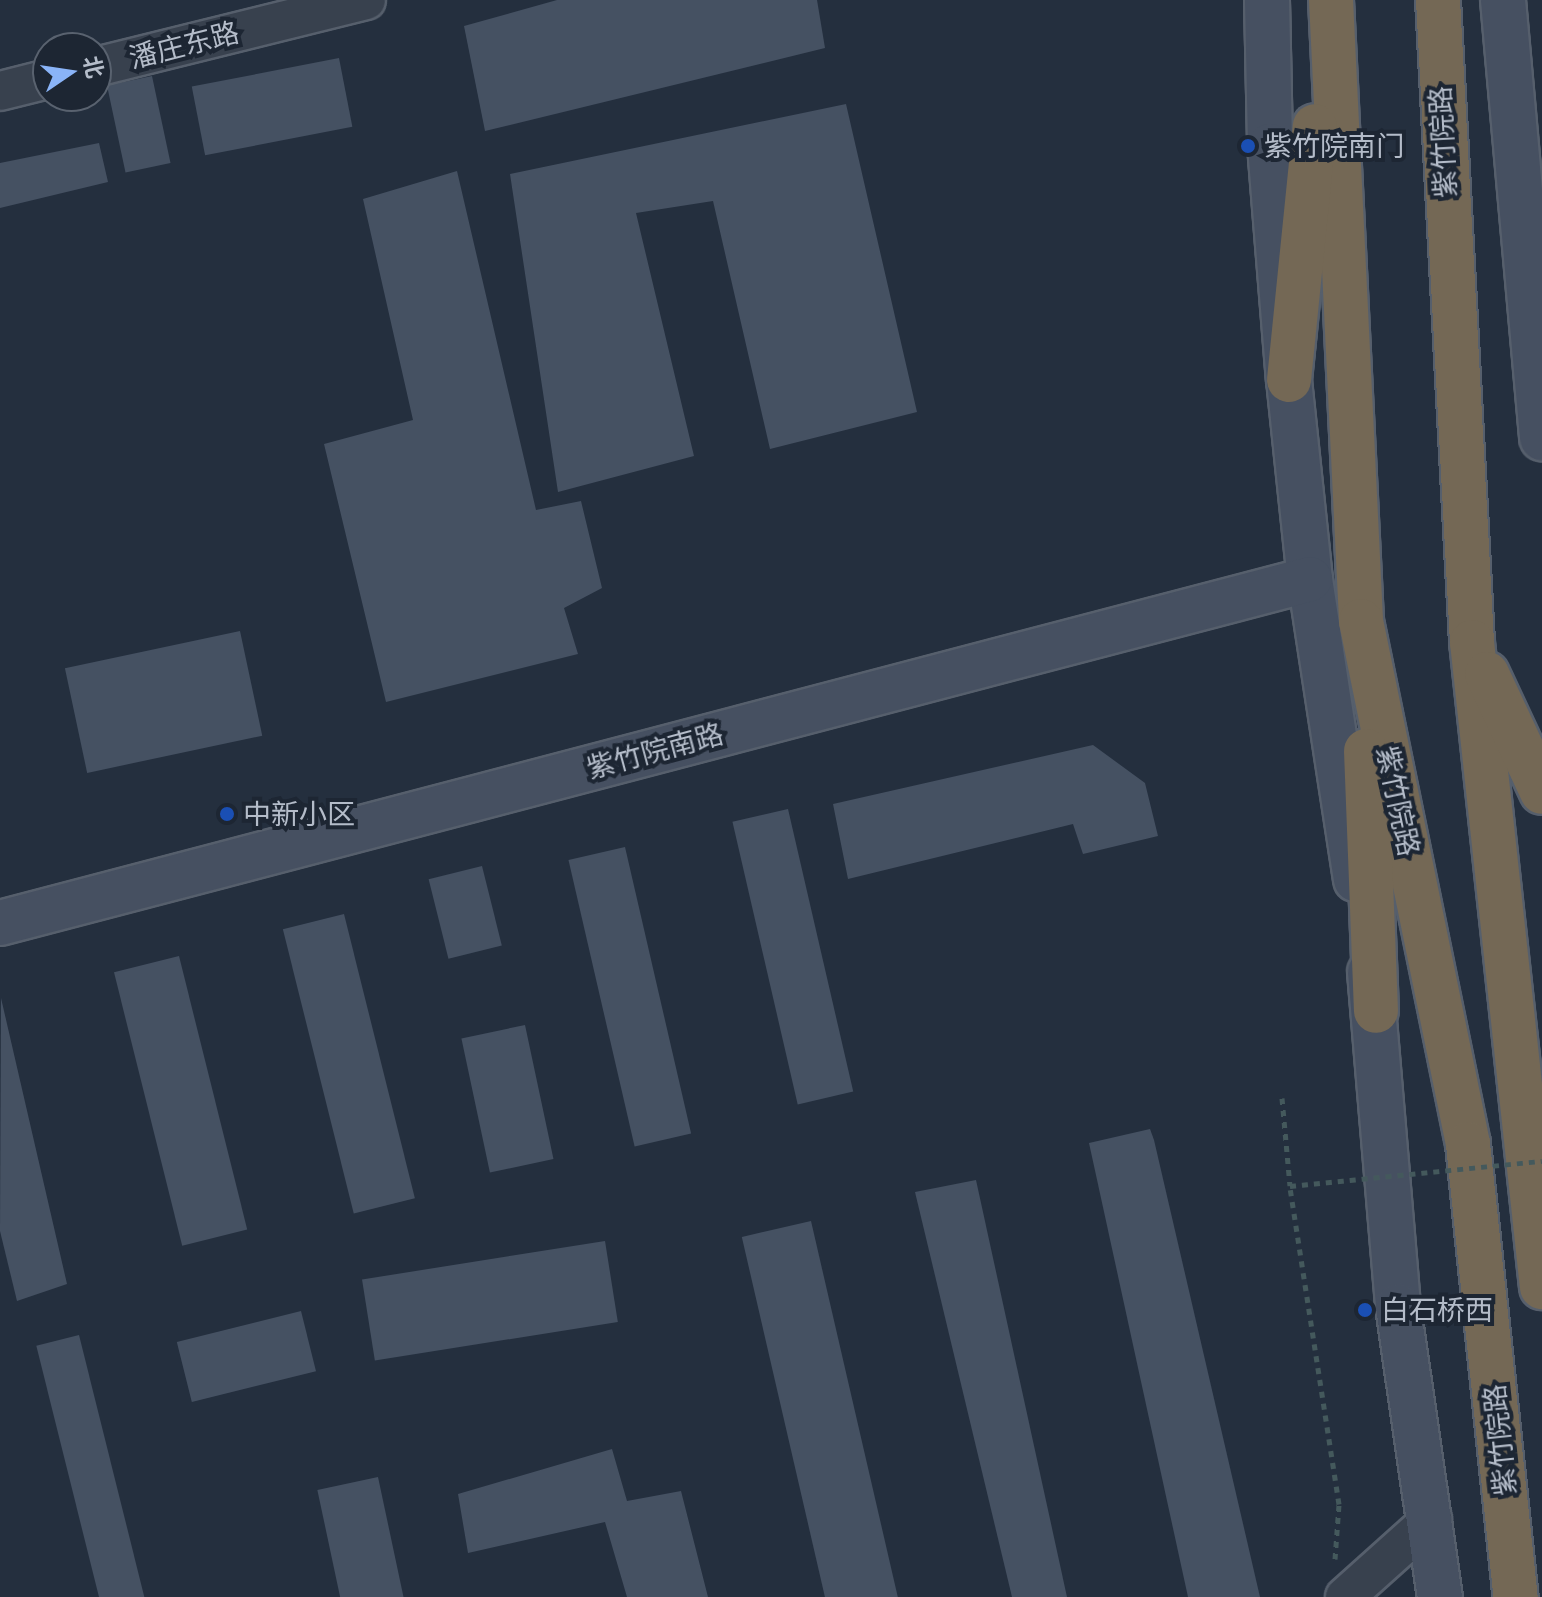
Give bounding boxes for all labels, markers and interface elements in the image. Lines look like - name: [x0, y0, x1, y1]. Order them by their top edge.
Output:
- street label: 潘庄东路: [126, 15, 242, 75]
- north arrow: [32, 32, 112, 112]
- text: 北: [74, 52, 112, 82]
- street label: 紫竹院路: [1423, 85, 1463, 199]
- place label: 紫竹院南门: [1264, 129, 1404, 163]
- marker: 紫竹院南门: [1239, 137, 1257, 155]
- street label: 紫竹院南路: [583, 717, 727, 785]
- street label: 紫竹院路: [1370, 743, 1426, 859]
- place label: 中新小区: [243, 797, 355, 831]
- marker: 中新小区: [218, 805, 236, 823]
- place label: 白石桥西: [1381, 1293, 1493, 1327]
- marker: 白石桥西: [1356, 1301, 1374, 1319]
- street label: 紫竹院路: [1477, 1383, 1523, 1497]

